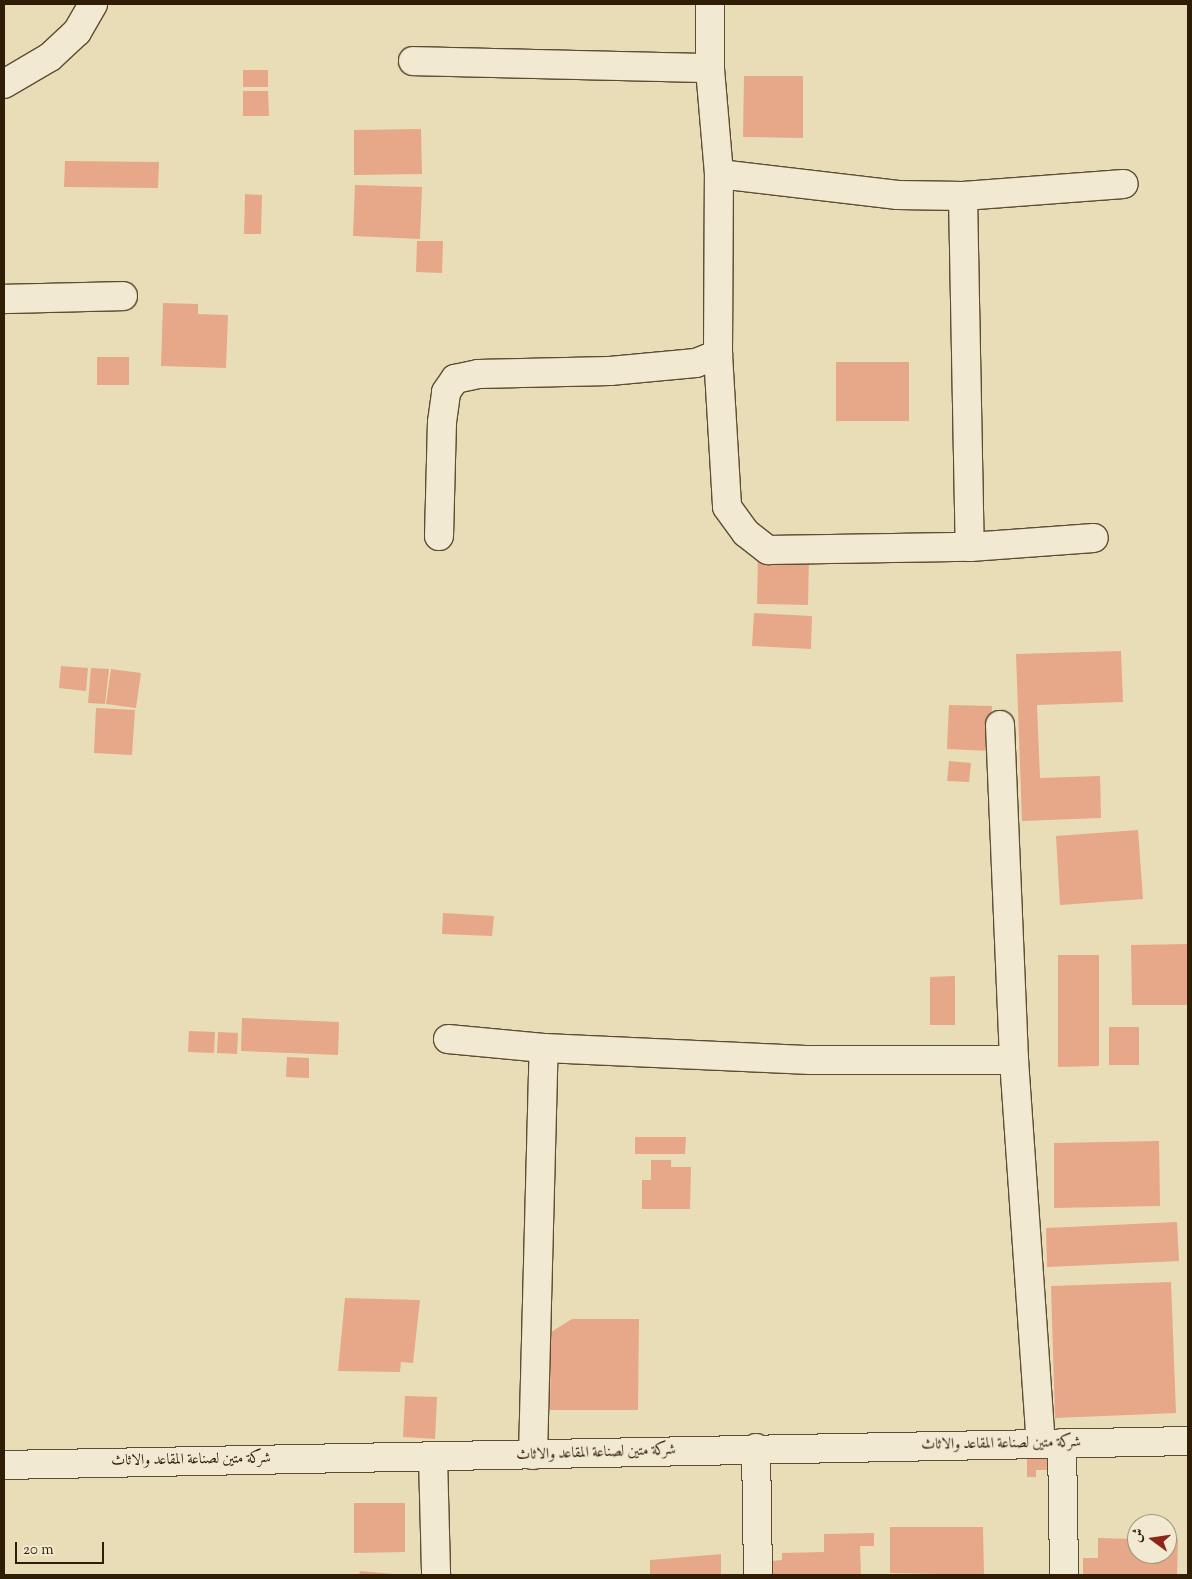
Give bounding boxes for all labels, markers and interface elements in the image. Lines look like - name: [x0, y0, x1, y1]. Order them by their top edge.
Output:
- street label: شركة متين لصناعة المقاعد والاثاث: [921, 1434, 1081, 1454]
- street label: شركة متين لصناعة المقاعد والاثاث: [516, 1441, 676, 1465]
- street label: شركة متين لصناعة المقاعد والاثاث: [111, 1450, 271, 1470]
- north arrow: [1127, 1514, 1177, 1564]
- text: ش: [1127, 1526, 1150, 1545]
- scale bar: [18, 1532, 106, 1564]
- text: 20 m: [23, 1540, 54, 1561]

